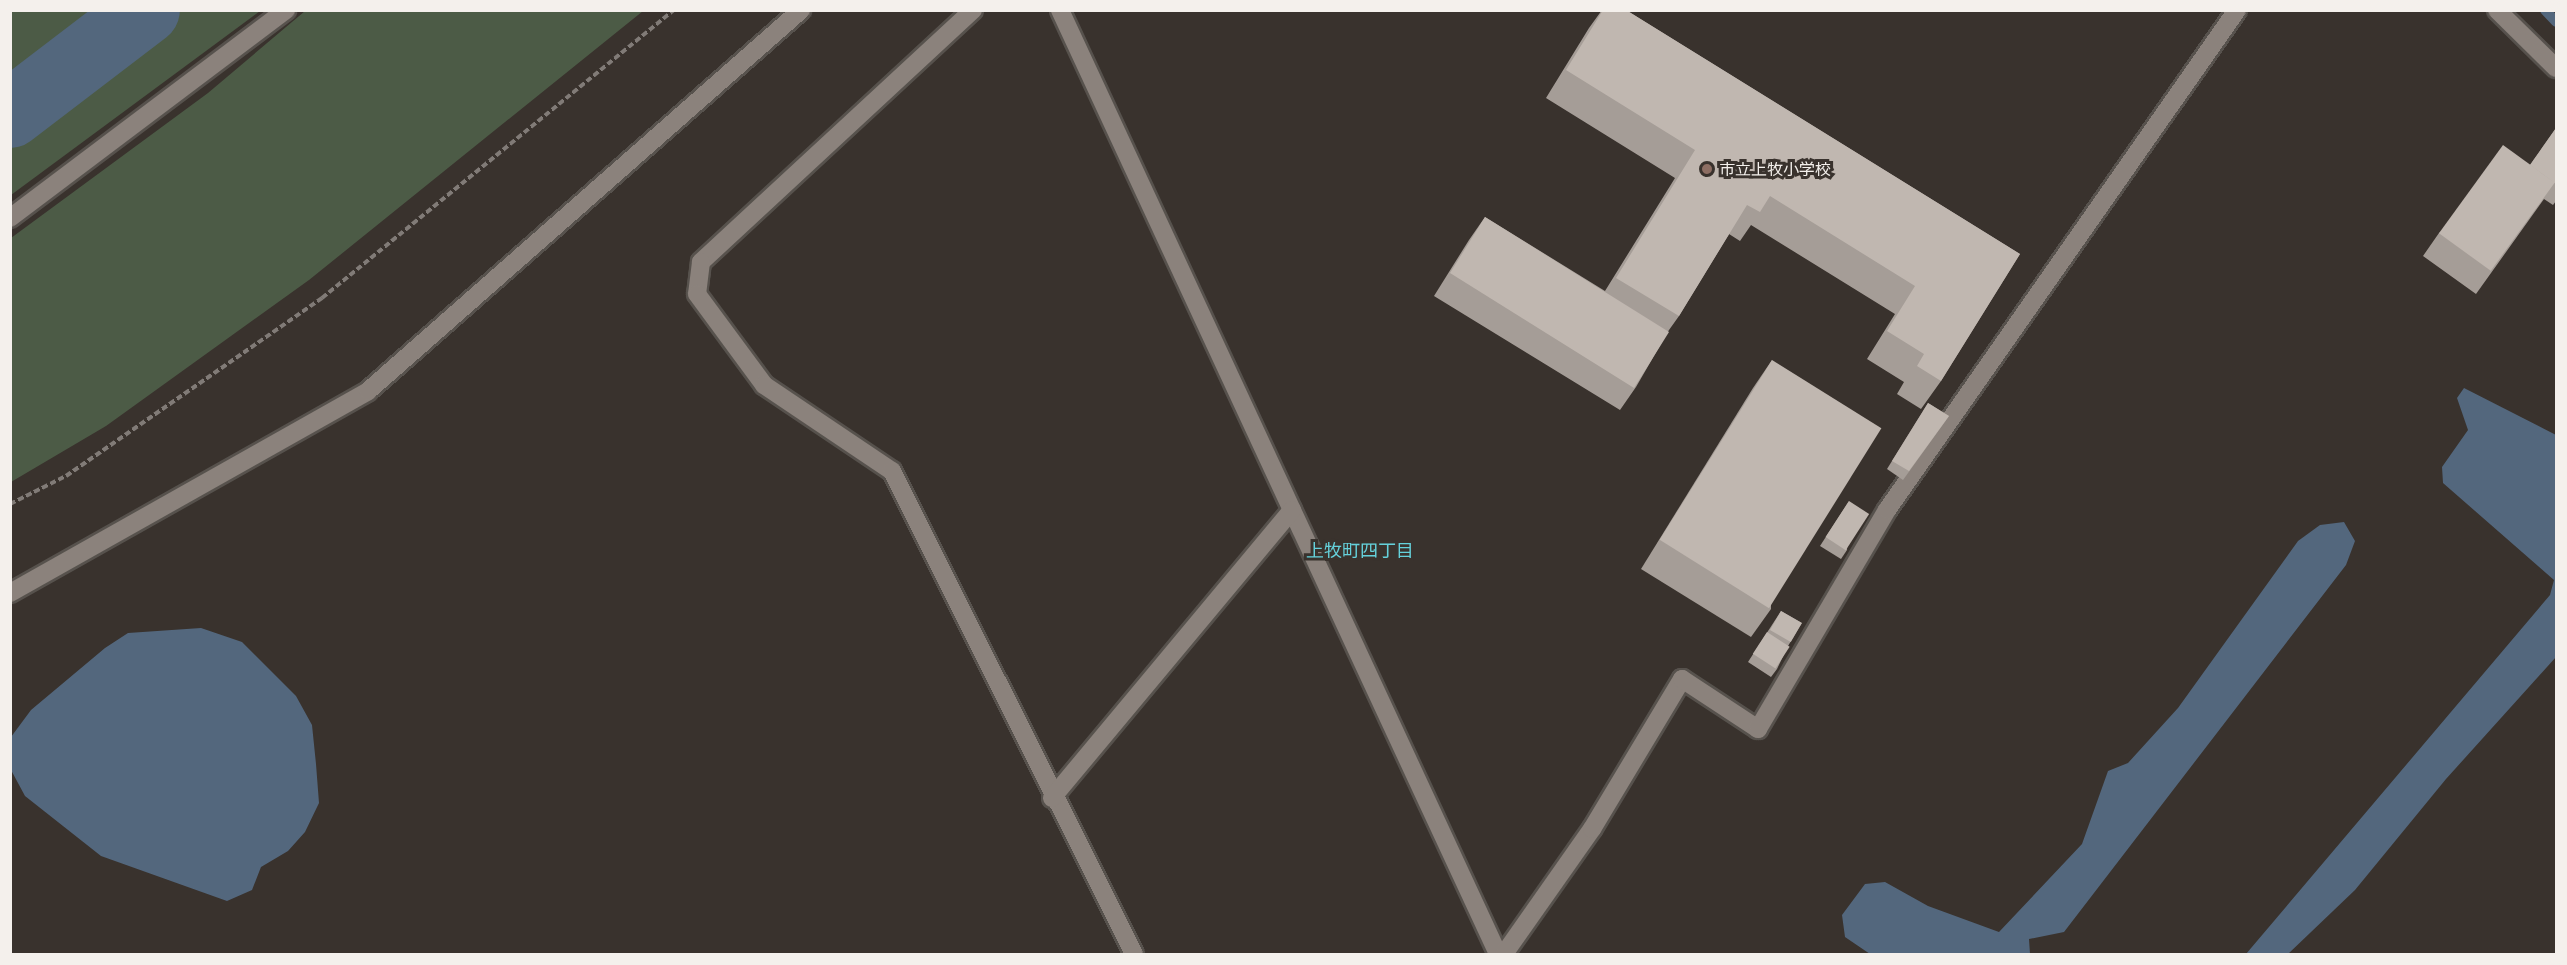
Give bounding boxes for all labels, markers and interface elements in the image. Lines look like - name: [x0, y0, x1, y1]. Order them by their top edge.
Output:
- place label: 市立上牧小学校: [1719, 159, 1831, 179]
- marker: 市立上牧小学校: [1700, 162, 1714, 176]
- district label: 上牧町四丁目: [1306, 540, 1414, 562]

